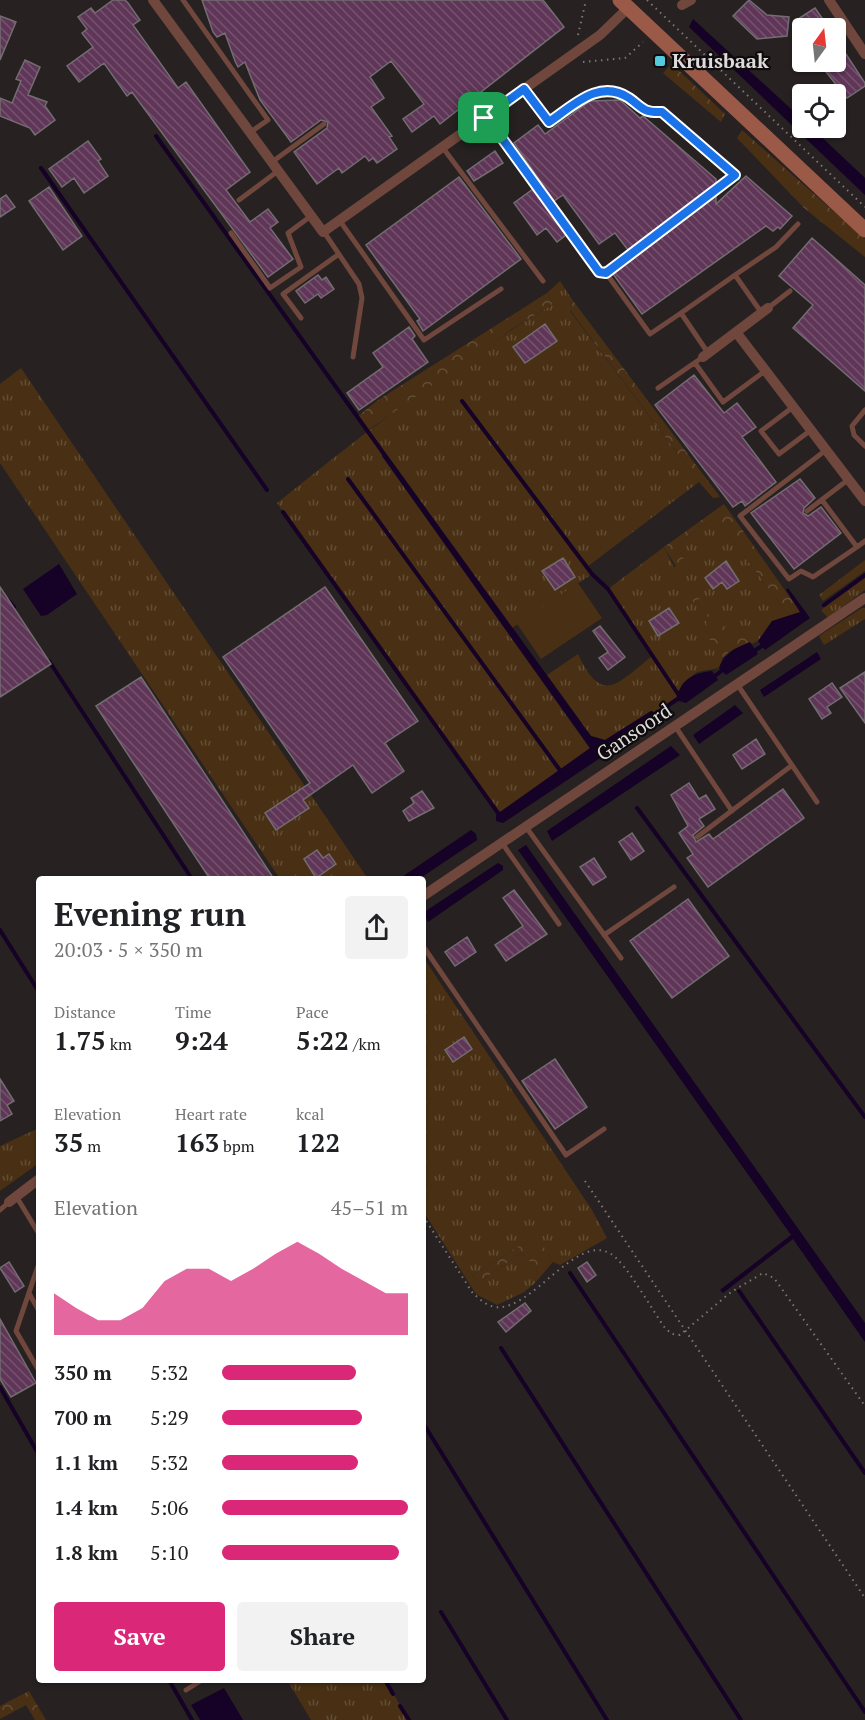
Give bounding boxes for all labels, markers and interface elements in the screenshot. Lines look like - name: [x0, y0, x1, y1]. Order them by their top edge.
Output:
- north arrow: [792, 18, 846, 72]
- map controls: [792, 18, 846, 138]
- place label: Kruisbaak: [672, 47, 769, 74]
- marker: Kruisbaak: [653, 54, 667, 68]
- button: locate: [792, 84, 846, 138]
- pin: [458, 92, 509, 143]
- icon: arrive: [467, 101, 500, 134]
- street label: Gansoord: [591, 697, 677, 767]
- text: Evening run: [54, 892, 246, 935]
- button: share: [345, 896, 408, 959]
- text: 20:03 · 5 × 350 m: [54, 936, 203, 963]
- text: Distance: [54, 1001, 116, 1023]
- text: Time: [175, 1001, 212, 1023]
- text: Pace: [296, 1001, 329, 1023]
- text: 1.75: [54, 1023, 106, 1057]
- text: 9:24: [175, 1023, 228, 1057]
- text: 5:22: [296, 1023, 349, 1057]
- text: km: [106, 1033, 132, 1055]
- text: /km: [349, 1033, 380, 1055]
- text: Elevation: [54, 1103, 121, 1125]
- text: Heart rate: [175, 1103, 247, 1125]
- text: kcal: [296, 1103, 324, 1125]
- text: 35: [54, 1125, 83, 1159]
- text: 163: [175, 1125, 219, 1159]
- text: 122: [296, 1125, 340, 1159]
- text: m: [83, 1135, 101, 1157]
- text: bpm: [219, 1135, 255, 1157]
- text: Elevation: [54, 1194, 138, 1221]
- text: 45–51 m: [331, 1194, 408, 1221]
- text: 350 m: [54, 1359, 112, 1386]
- text: 5:32: [150, 1359, 189, 1386]
- text: 700 m: [54, 1404, 112, 1431]
- text: 5:29: [150, 1404, 189, 1431]
- text: 1.1 km: [54, 1449, 118, 1476]
- text: 5:32: [150, 1449, 189, 1476]
- text: 1.4 km: [54, 1494, 118, 1521]
- text: 5:06: [150, 1494, 189, 1521]
- text: 1.8 km: [54, 1539, 118, 1566]
- text: 5:10: [150, 1539, 189, 1566]
- button: Save: [54, 1602, 225, 1671]
- button: Share: [237, 1602, 408, 1671]

